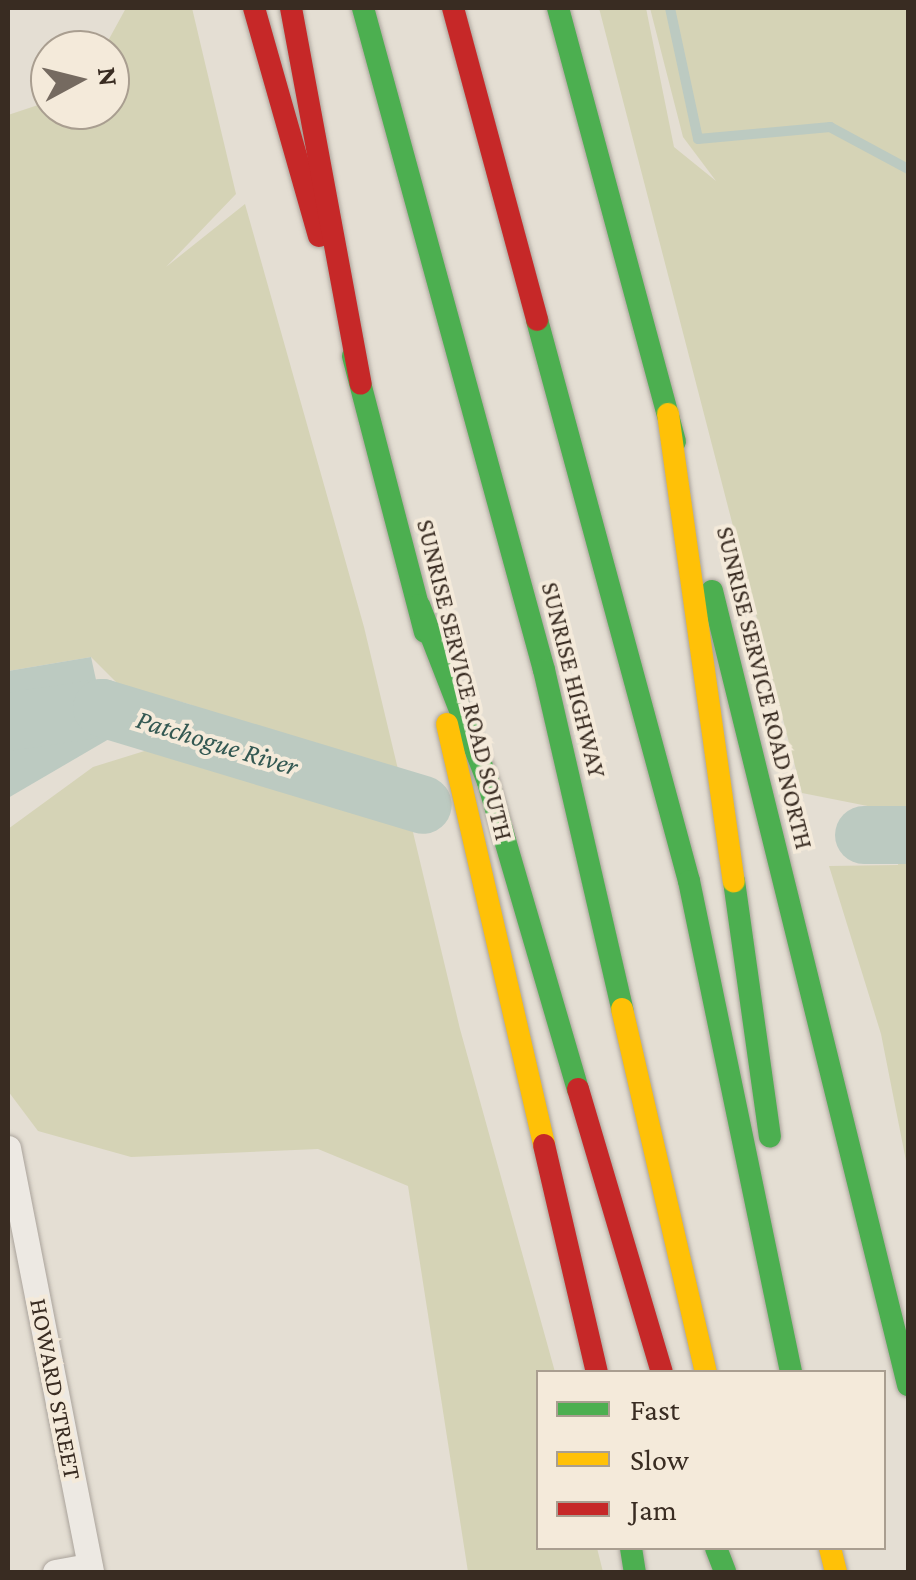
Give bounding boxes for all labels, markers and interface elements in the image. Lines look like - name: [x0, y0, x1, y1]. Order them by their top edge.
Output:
- north arrow: [30, 30, 130, 130]
- text: N: [92, 65, 125, 88]
- street label: SUNRISE SERVICE ROAD SOUTH: [410, 516, 518, 844]
- street label: SUNRISE SERVICE ROAD NORTH: [709, 524, 819, 852]
- street label: SUNRISE HIGHWAY: [534, 579, 612, 781]
- water label: Patchogue River: [132, 702, 302, 784]
- street label: HOWARD STREET: [23, 1296, 87, 1482]
- legend: [536, 1370, 886, 1550]
- text: Fast: [630, 1393, 680, 1426]
- text: Slow: [630, 1443, 689, 1476]
- text: Jam: [630, 1493, 677, 1526]

